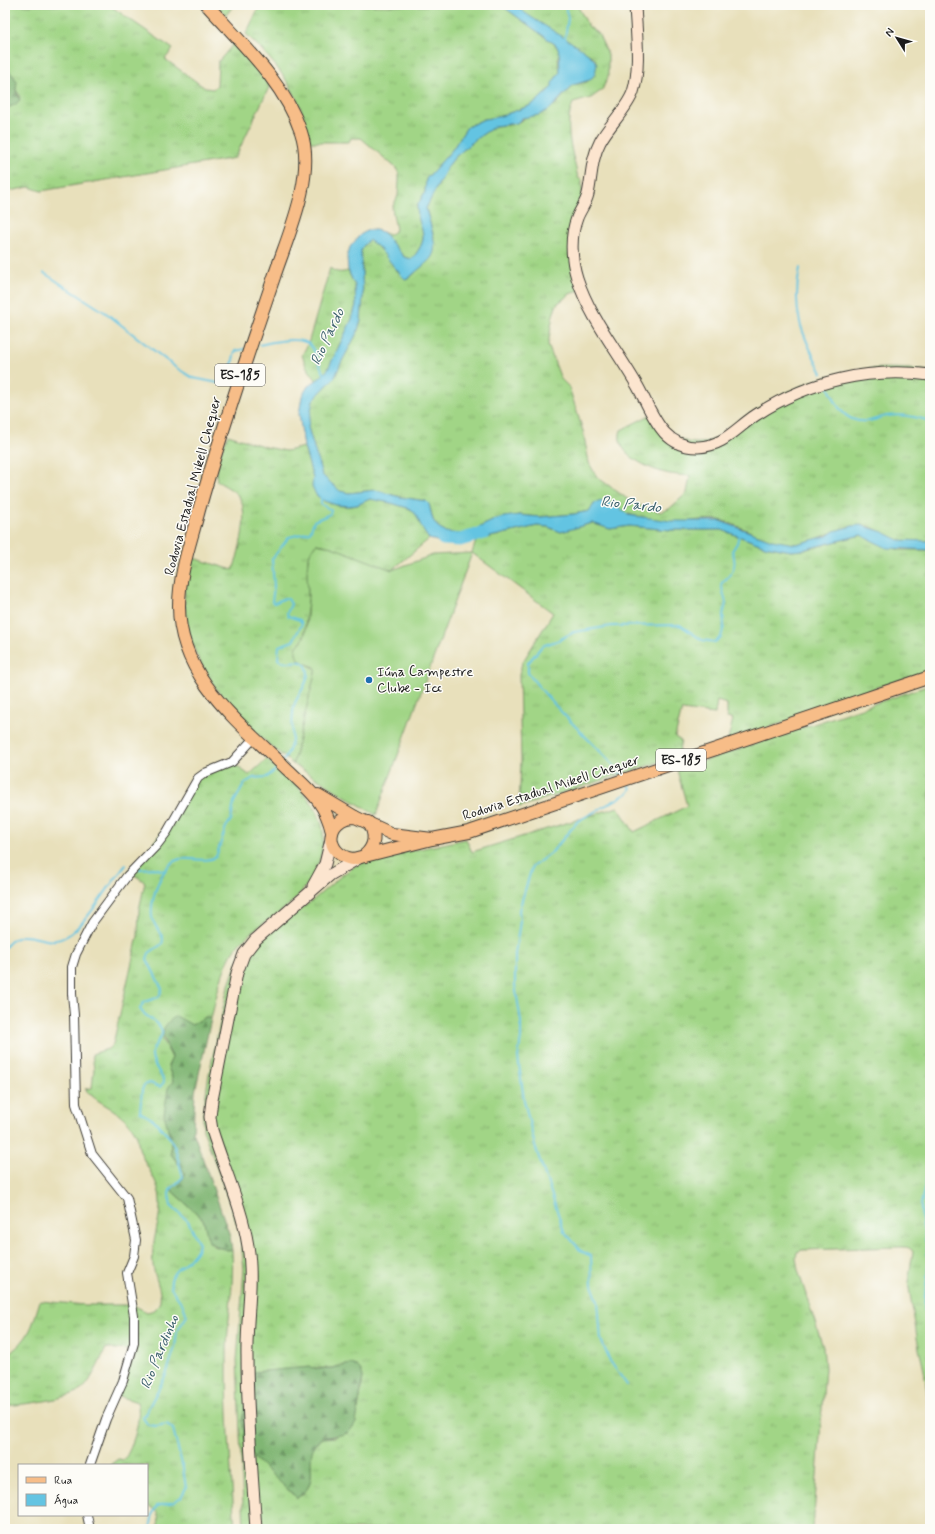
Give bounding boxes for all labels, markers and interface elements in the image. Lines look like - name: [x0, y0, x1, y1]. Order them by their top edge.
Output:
- north arrow: [877, 18, 917, 58]
- text: N: [882, 25, 898, 40]
- water label: Rio Pardo: [306, 305, 350, 369]
- road number: ES-185: [215, 364, 265, 386]
- street label: Rodovia Estadual Mikell Chequer: [160, 394, 226, 578]
- water label: Rio Pardo: [600, 492, 663, 518]
- place label: Iúna Campestre Clube - Icc: [377, 663, 473, 697]
- marker: Iúna Campestre Clube - Icc: [364, 675, 374, 685]
- road number: ES-185: [656, 749, 706, 771]
- street label: Rodovia Estadual Mikell Chequer: [460, 751, 642, 825]
- water label: Rio Pardinho: [136, 1311, 184, 1392]
- legend: [18, 1464, 148, 1516]
- text: Rua: [54, 1473, 72, 1489]
- text: Água: [54, 1493, 78, 1509]

